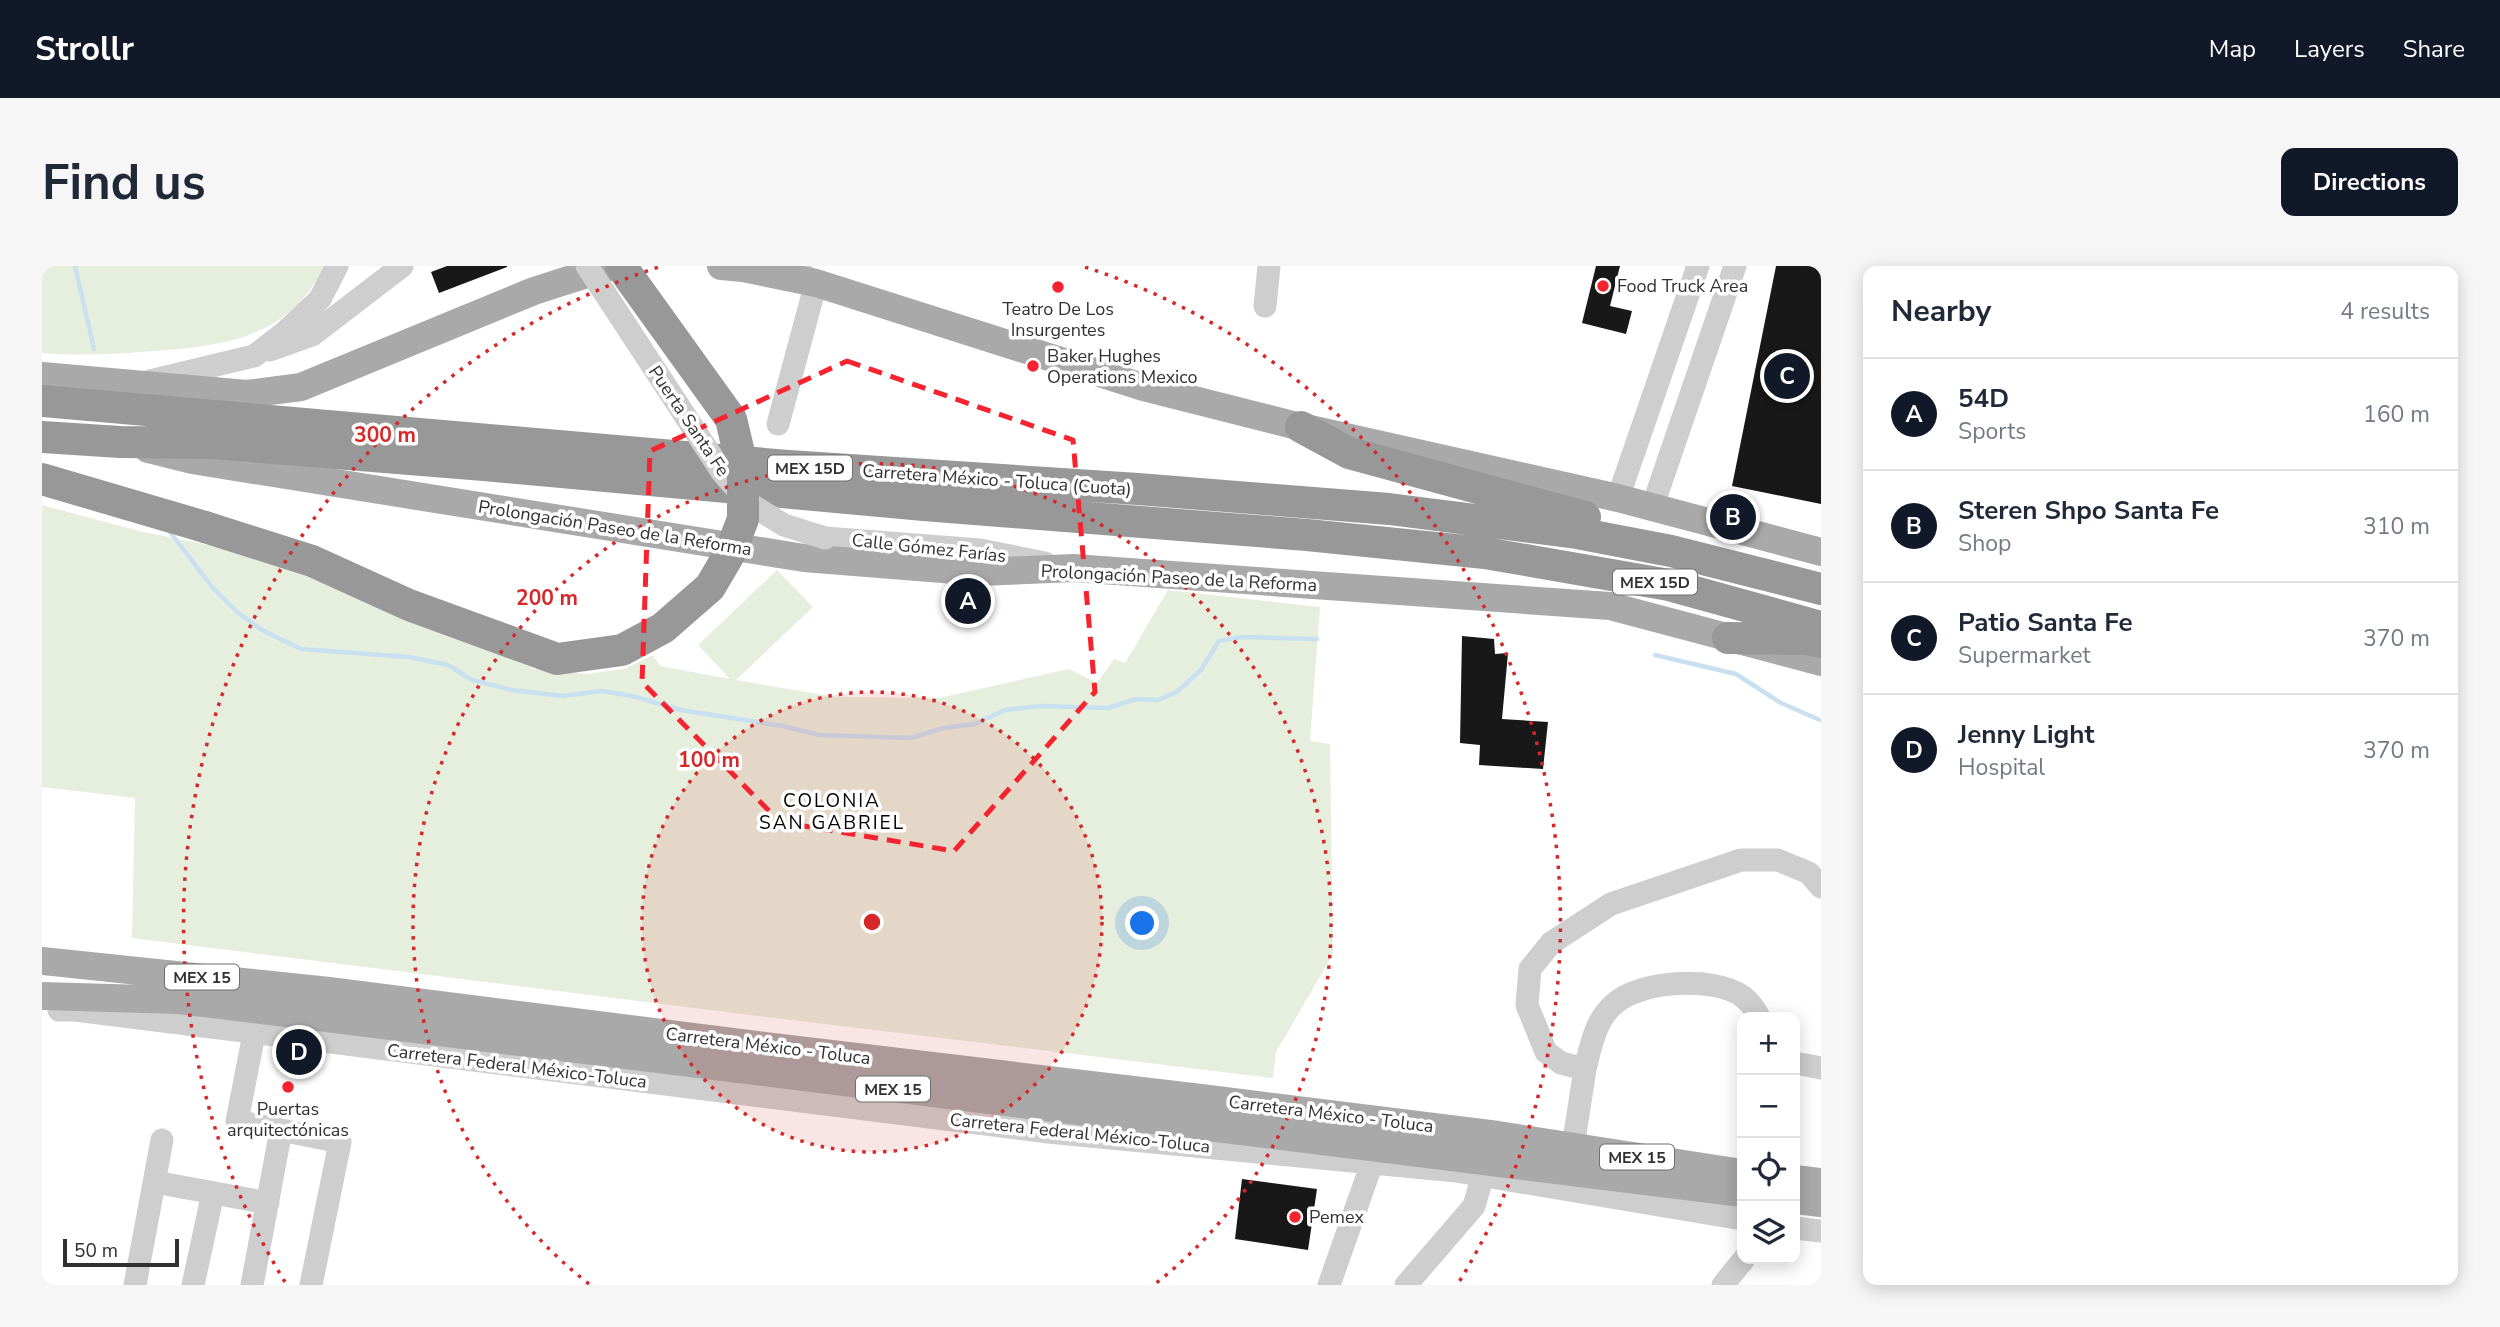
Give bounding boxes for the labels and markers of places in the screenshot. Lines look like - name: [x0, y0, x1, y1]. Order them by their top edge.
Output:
- place label: Food Truck Area: [1617, 274, 1748, 298]
- marker: Food Truck Area: [1595, 278, 1611, 294]
- marker: Teatro De Los Insurgentes: [1050, 279, 1066, 295]
- place label: Teatro De Los Insurgentes: [1002, 297, 1114, 342]
- place label: Baker Hughes Operations Mexico: [1047, 344, 1197, 389]
- pin: C: [1764, 350, 1810, 402]
- marker: Baker Hughes Operations Mexico: [1025, 358, 1041, 374]
- pin: B: [1710, 491, 1756, 543]
- pin: A: [945, 575, 991, 627]
- centre of rings: [860, 910, 884, 934]
- pin: D: [276, 1026, 322, 1078]
- marker: Puertas arquitectónicas: [280, 1079, 296, 1095]
- place label: Puertas arquitectónicas: [227, 1097, 349, 1142]
- place label: Pemex: [1309, 1205, 1364, 1229]
- marker: Pemex: [1287, 1209, 1303, 1225]

